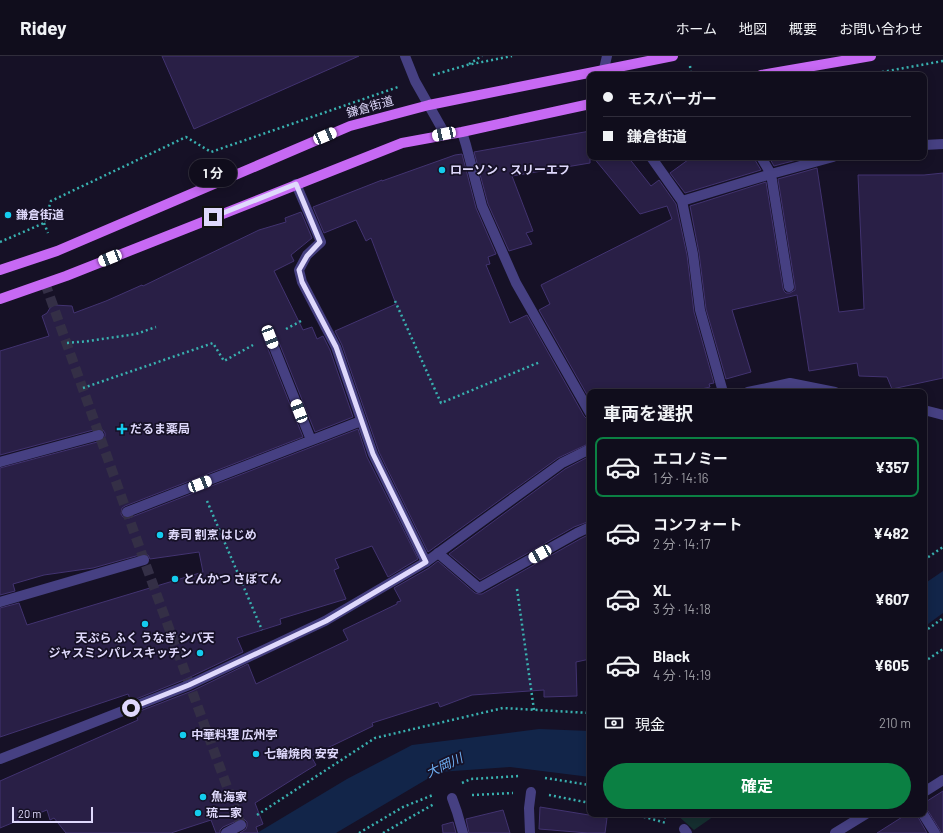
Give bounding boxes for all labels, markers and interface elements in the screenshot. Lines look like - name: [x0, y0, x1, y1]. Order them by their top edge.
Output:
- text: Ridey: [20, 16, 67, 39]
- text: ホーム: [675, 20, 717, 37]
- text: 地図: [739, 20, 767, 37]
- text: 概要: [789, 20, 817, 37]
- text: お問い合わせ: [839, 20, 923, 37]
- text: モスバーガー: [627, 89, 717, 107]
- street label: 鎌倉街道: [345, 93, 395, 119]
- car: [312, 126, 338, 146]
- car: [431, 126, 457, 142]
- text: 鎌倉街道: [627, 127, 687, 145]
- callout: 1 分: [189, 159, 237, 187]
- place label: ローソン・スリーエフ: [450, 162, 570, 176]
- text: 1 分: [203, 165, 223, 181]
- marker: ローソン・スリーエフ: [437, 165, 447, 175]
- place label: 鎌倉街道: [16, 207, 64, 221]
- route end: [204, 208, 222, 226]
- marker: 鎌倉街道: [3, 210, 13, 220]
- car: [97, 248, 123, 268]
- car: [260, 324, 280, 350]
- car: [289, 398, 309, 424]
- text: 車両を選択: [603, 402, 693, 424]
- place label: だるま薬局: [130, 421, 190, 435]
- marker: だるま薬局: [117, 424, 127, 434]
- icon: car: [605, 449, 641, 485]
- text: エコノミー: [653, 449, 728, 467]
- text: ¥357: [875, 458, 909, 476]
- text: 1 分 · 14:16: [653, 470, 708, 486]
- car: [187, 474, 213, 494]
- icon: car: [605, 515, 641, 551]
- text: コンフォート: [653, 515, 743, 533]
- text: ¥482: [873, 524, 909, 542]
- place label: 寿司 割烹 はじめ: [168, 527, 257, 541]
- marker: 寿司 割烹 はじめ: [155, 530, 165, 540]
- text: 2 分 · 14:17: [653, 536, 710, 552]
- car: [527, 543, 553, 565]
- place label: とんかつ さぼてん: [183, 571, 281, 585]
- marker: とんかつ さぼてん: [170, 574, 180, 584]
- icon: car: [605, 581, 641, 617]
- text: XL: [653, 581, 671, 599]
- text: ¥607: [875, 590, 909, 608]
- text: 3 分 · 14:18: [653, 601, 711, 617]
- marker: 天ぷら ふく うなぎ シバ天: [140, 619, 150, 629]
- place label: 天ぷら ふく うなぎ シバ天: [76, 630, 214, 644]
- place label: ジャスミンパレスキッチン: [49, 645, 192, 659]
- icon: car: [605, 647, 641, 683]
- text: Black: [653, 647, 690, 665]
- marker: ジャスミンパレスキッチン: [195, 648, 205, 658]
- text: ¥605: [874, 656, 909, 674]
- text: 4 分 · 14:19: [653, 667, 711, 683]
- route start: [122, 699, 140, 717]
- icon: cash: [603, 712, 625, 734]
- text: 現金: [635, 715, 665, 733]
- text: 210 m: [879, 715, 911, 731]
- place label: 中華料理 広州亭: [191, 727, 277, 741]
- marker: 中華料理 広州亭: [178, 730, 188, 740]
- place label: 七輪焼肉 安安: [264, 746, 338, 760]
- marker: 七輪焼肉 安安: [251, 749, 261, 759]
- water label: 大岡川: [423, 749, 467, 780]
- button: 確定: [603, 763, 911, 809]
- place label: 魚海家: [211, 789, 247, 803]
- marker: 魚海家: [198, 792, 208, 802]
- scale bar: [12, 805, 93, 824]
- place label: 琉二家: [206, 805, 242, 819]
- text: 20 m: [18, 807, 41, 820]
- marker: 琉二家: [193, 808, 203, 818]

